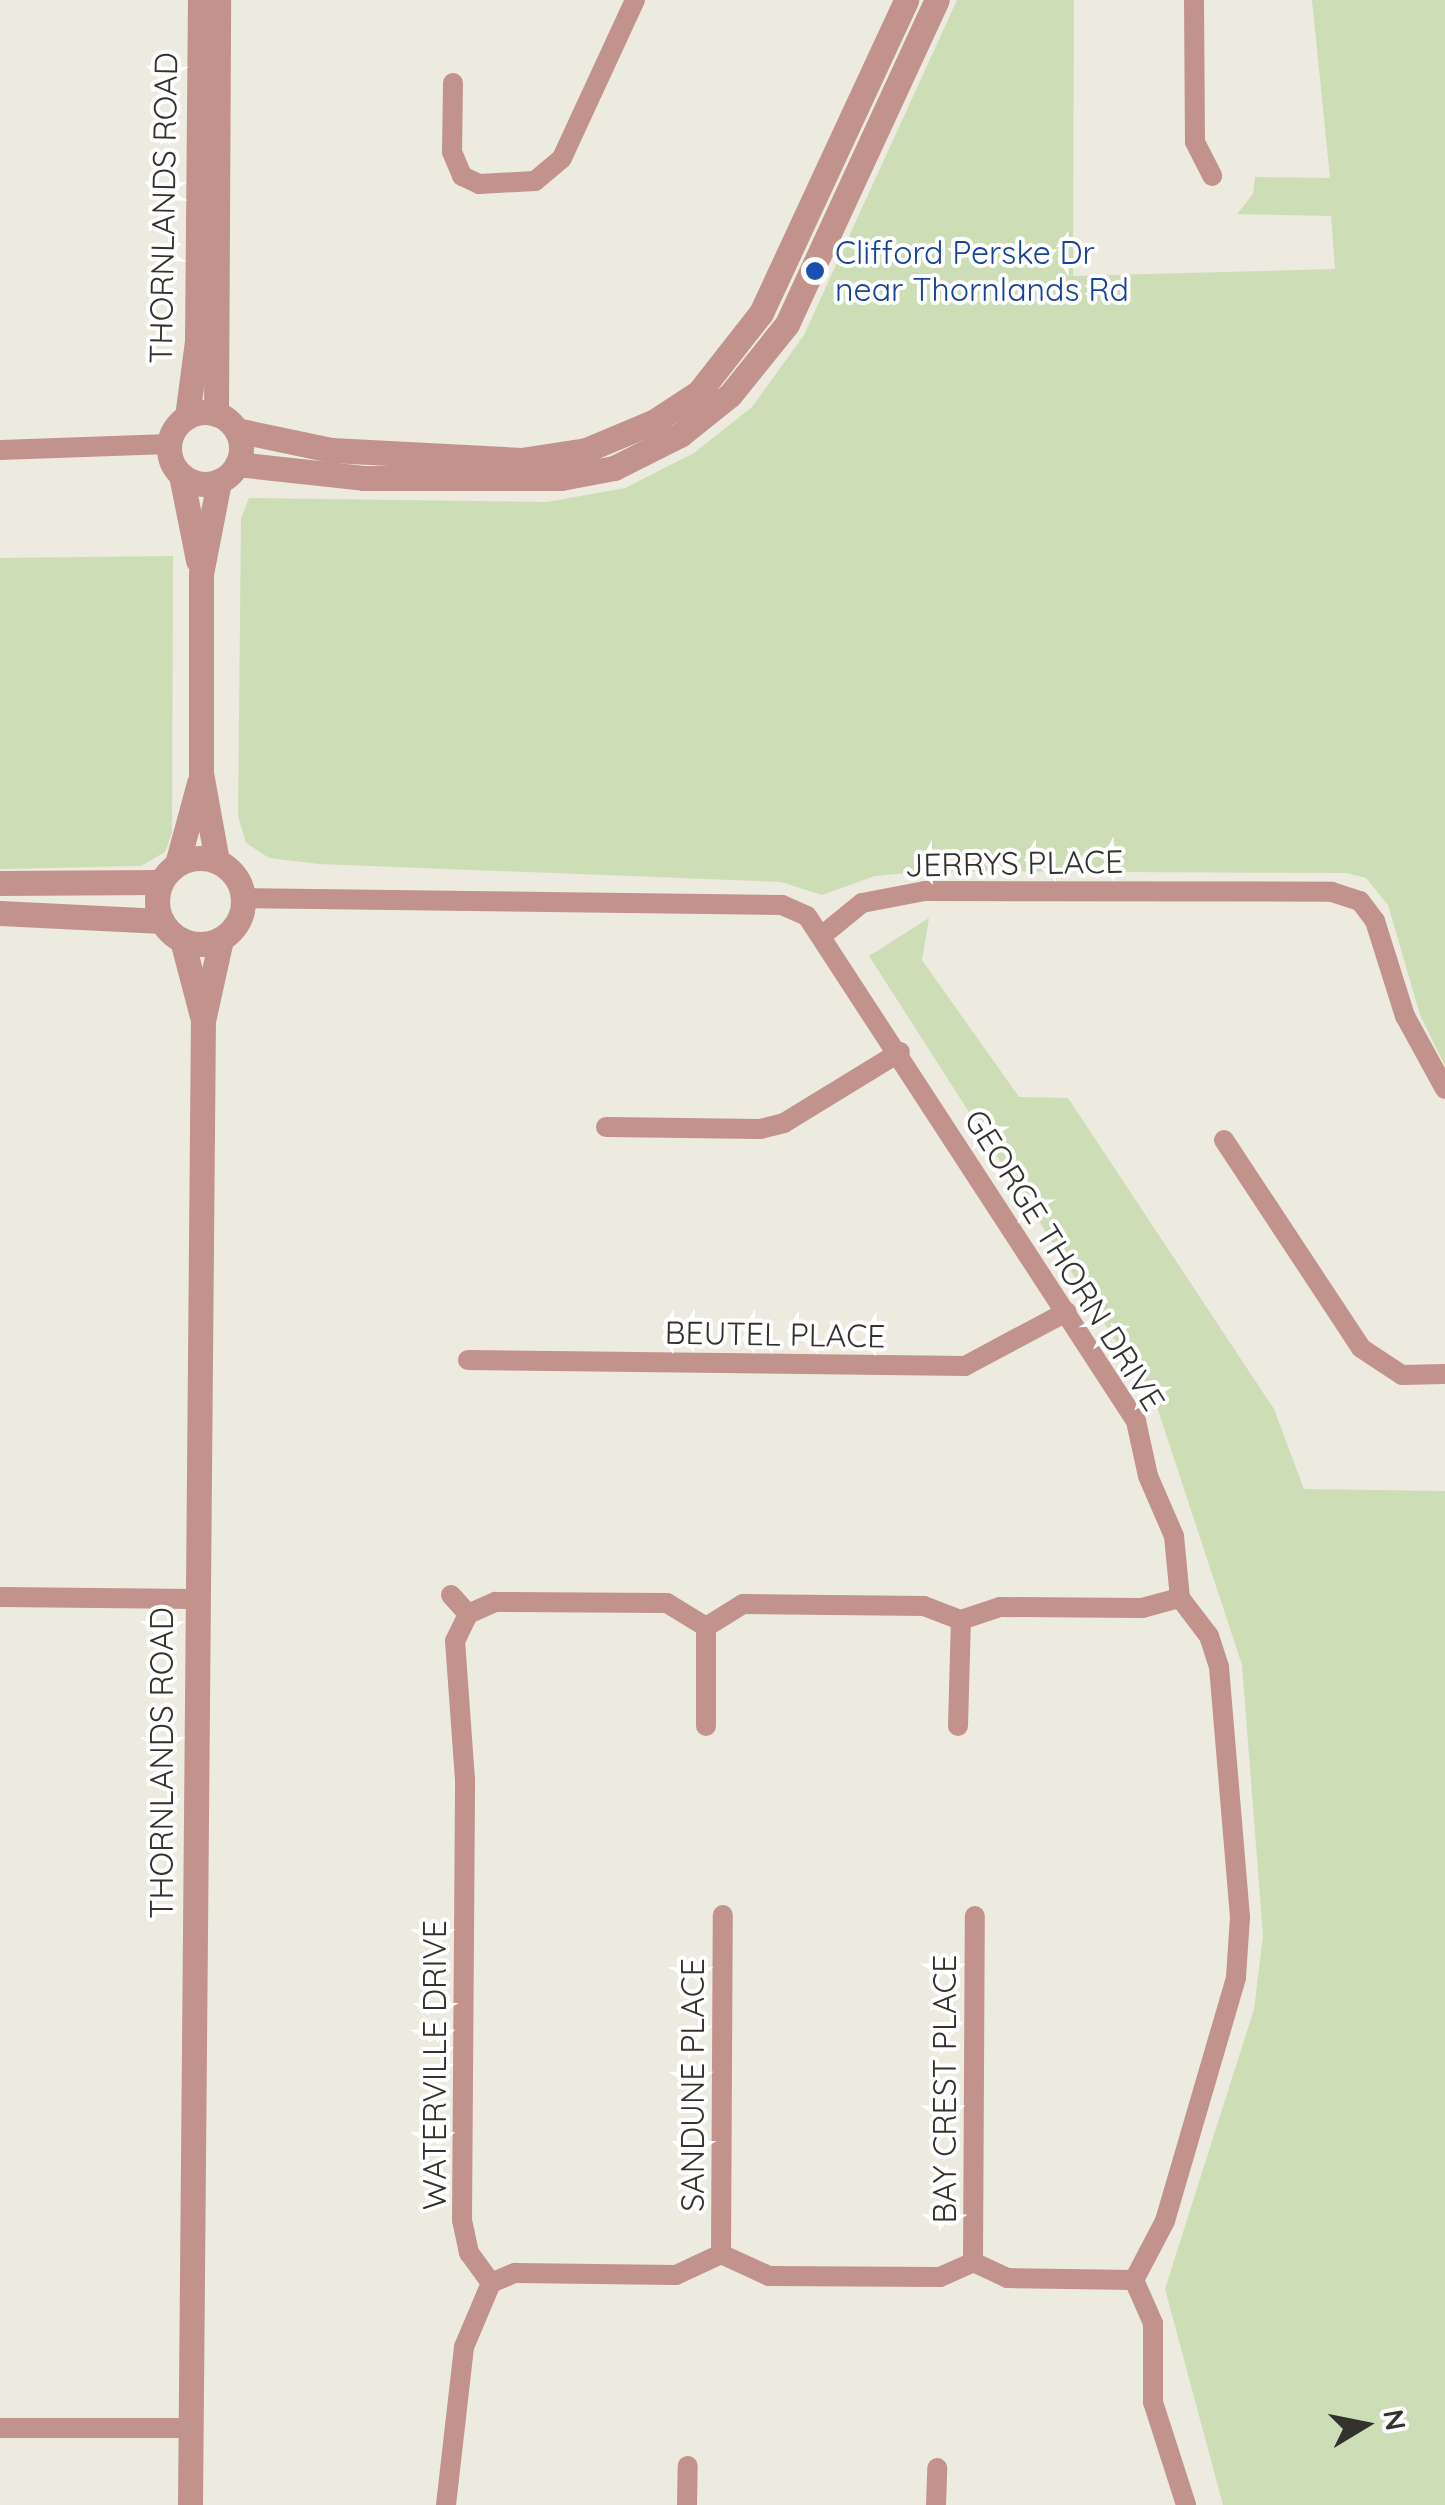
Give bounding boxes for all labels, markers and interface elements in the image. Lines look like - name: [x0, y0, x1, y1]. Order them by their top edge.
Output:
- street label: THORNLANDS ROAD: [141, 52, 185, 364]
- place label: Clifford Perske Dr near Thornlands Rd: [835, 234, 1129, 309]
- marker: Clifford Perske Dr near Thornlands Rd: [804, 260, 826, 282]
- street label: JERRYS PLACE: [905, 842, 1123, 884]
- street label: GEORGE THORN DRIVE: [957, 1102, 1173, 1418]
- street label: BEUTEL PLACE: [664, 1313, 886, 1355]
- street label: THORNLANDS ROAD: [142, 1607, 180, 1919]
- street label: WATERVILLE DRIVE: [415, 1920, 453, 2210]
- street label: BAY CREST PLACE: [925, 1954, 963, 2224]
- street label: SANDUNE PLACE: [673, 1958, 711, 2212]
- north arrow: [1315, 2375, 1415, 2475]
- text: N: [1376, 2407, 1414, 2433]

